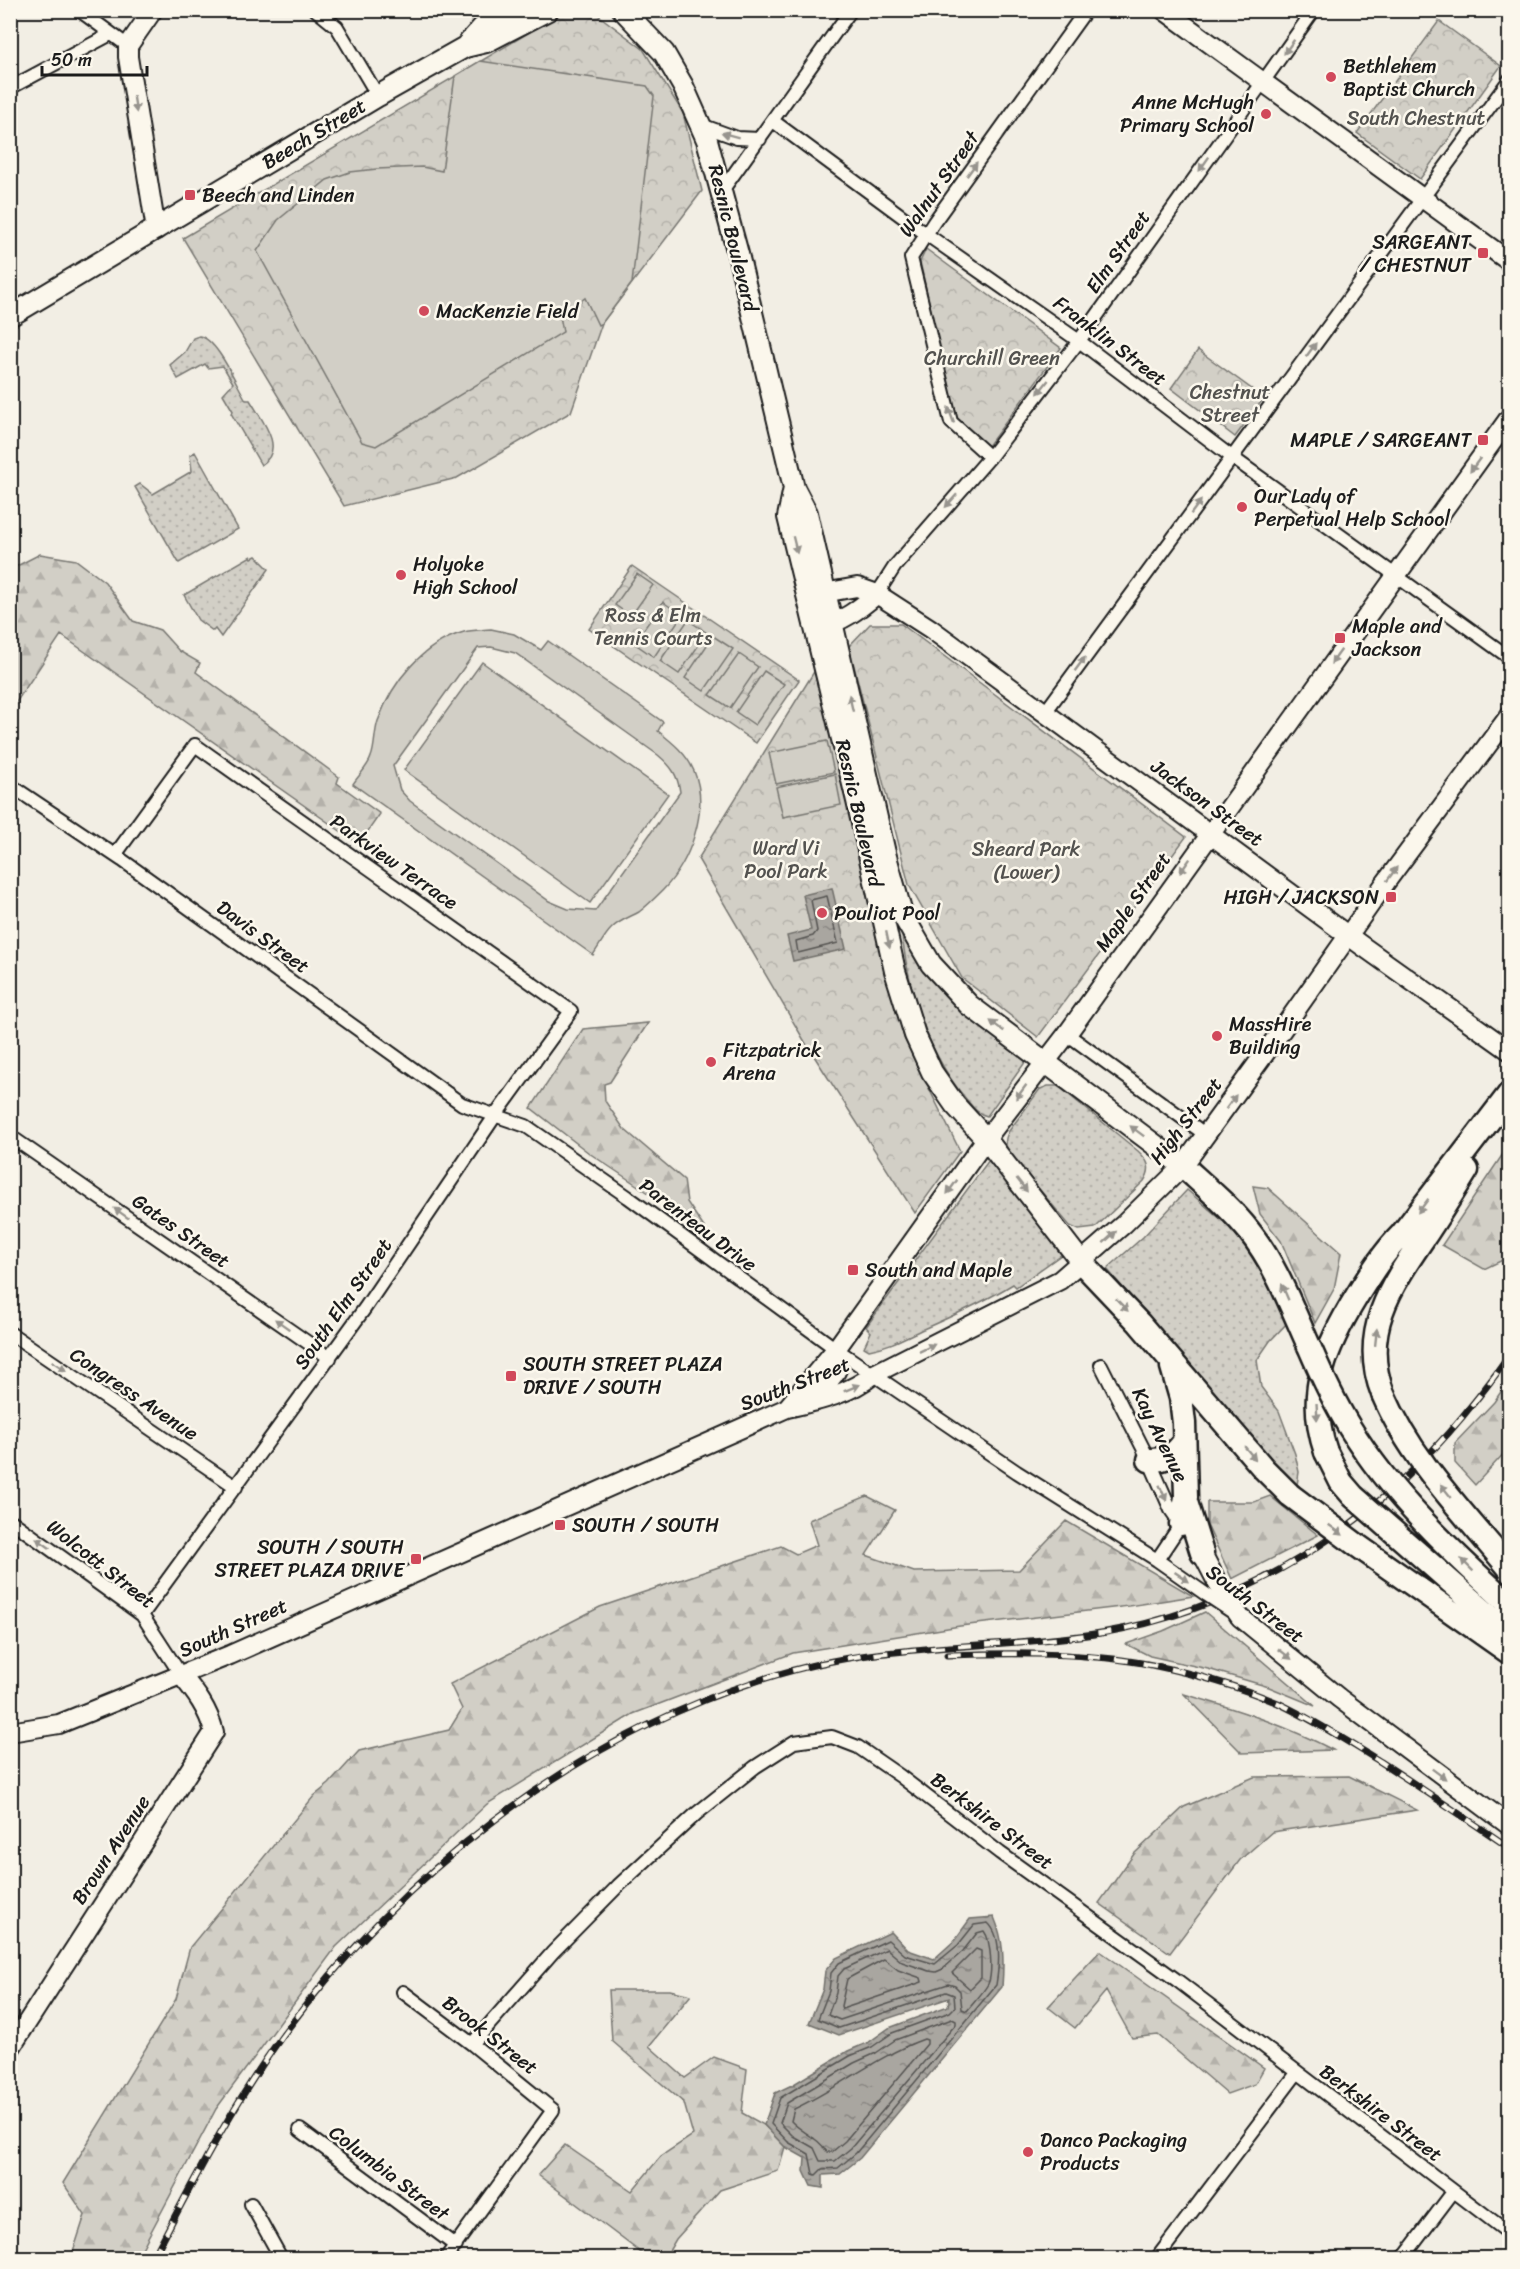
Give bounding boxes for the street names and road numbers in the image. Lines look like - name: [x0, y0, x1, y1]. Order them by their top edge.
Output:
- street label: Beech Street: [255, 89, 373, 179]
- street label: Walnut Street: [889, 123, 989, 245]
- street label: Resnic Boulevard: [698, 161, 769, 317]
- street label: Elm Street: [1076, 203, 1160, 301]
- street label: Franklin Street: [1045, 286, 1175, 396]
- street label: Resnic Boulevard: [825, 736, 893, 892]
- street label: Jackson Street: [1142, 749, 1271, 856]
- street label: Parkview Terrace: [322, 805, 466, 920]
- street label: Maple Street: [1086, 844, 1181, 959]
- street label: Davis Street: [209, 891, 317, 983]
- street label: High Street: [1140, 1069, 1232, 1173]
- street label: Parenteau Drive: [631, 1169, 765, 1281]
- street label: Gates Street: [125, 1184, 238, 1278]
- street label: South Elm Street: [284, 1231, 402, 1377]
- street label: Congress Avenue: [62, 1338, 206, 1450]
- street label: South Street: [735, 1347, 856, 1421]
- street label: Kay Avenue: [1122, 1381, 1198, 1489]
- street label: Wolcott Street: [39, 1510, 163, 1618]
- street label: South Street: [1198, 1555, 1312, 1653]
- street label: South Street: [173, 1588, 293, 1668]
- street label: Berkshire Street: [923, 1763, 1061, 1879]
- street label: Brown Avenue: [62, 1788, 160, 1912]
- street label: Brook Street: [434, 1986, 546, 2084]
- street label: Berkshire Street: [1312, 2055, 1450, 2171]
- street label: Columbia Street: [321, 2116, 458, 2231]

